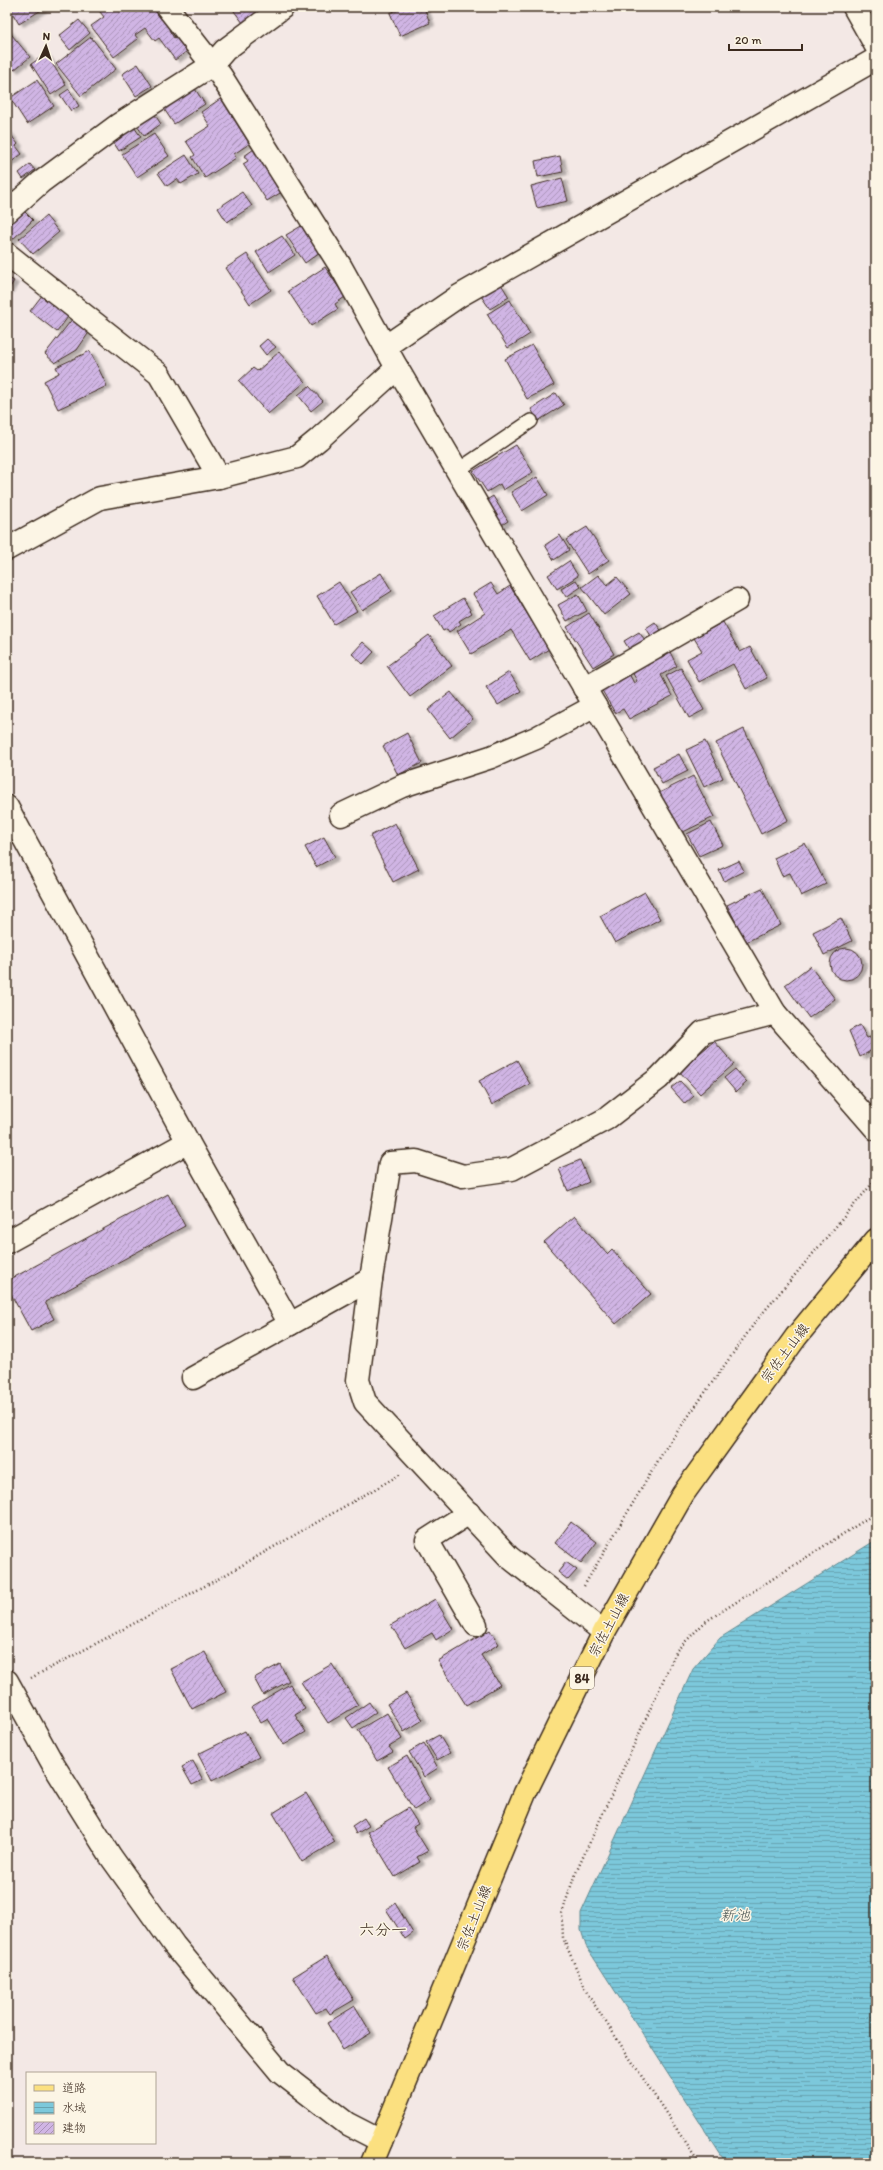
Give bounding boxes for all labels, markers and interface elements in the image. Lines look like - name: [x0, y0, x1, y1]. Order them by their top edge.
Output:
- north arrow: [26, 26, 66, 66]
- scale bar: [729, 26, 802, 52]
- text: N: [42, 30, 51, 43]
- text: 20 m: [735, 33, 762, 47]
- street label: 宗佐土山線: [757, 1320, 813, 1386]
- street label: 宗佐土山線: [585, 1590, 633, 1660]
- road number: 84: [570, 1667, 594, 1689]
- street label: 宗佐土山線: [453, 1882, 495, 1954]
- water label: 新池: [720, 1906, 751, 1924]
- district label: 六分一: [359, 1920, 407, 1939]
- legend: [26, 2072, 156, 2144]
- text: 道路: [62, 2081, 86, 2095]
- text: 水域: [62, 2101, 86, 2115]
- text: 建物: [62, 2121, 86, 2135]

